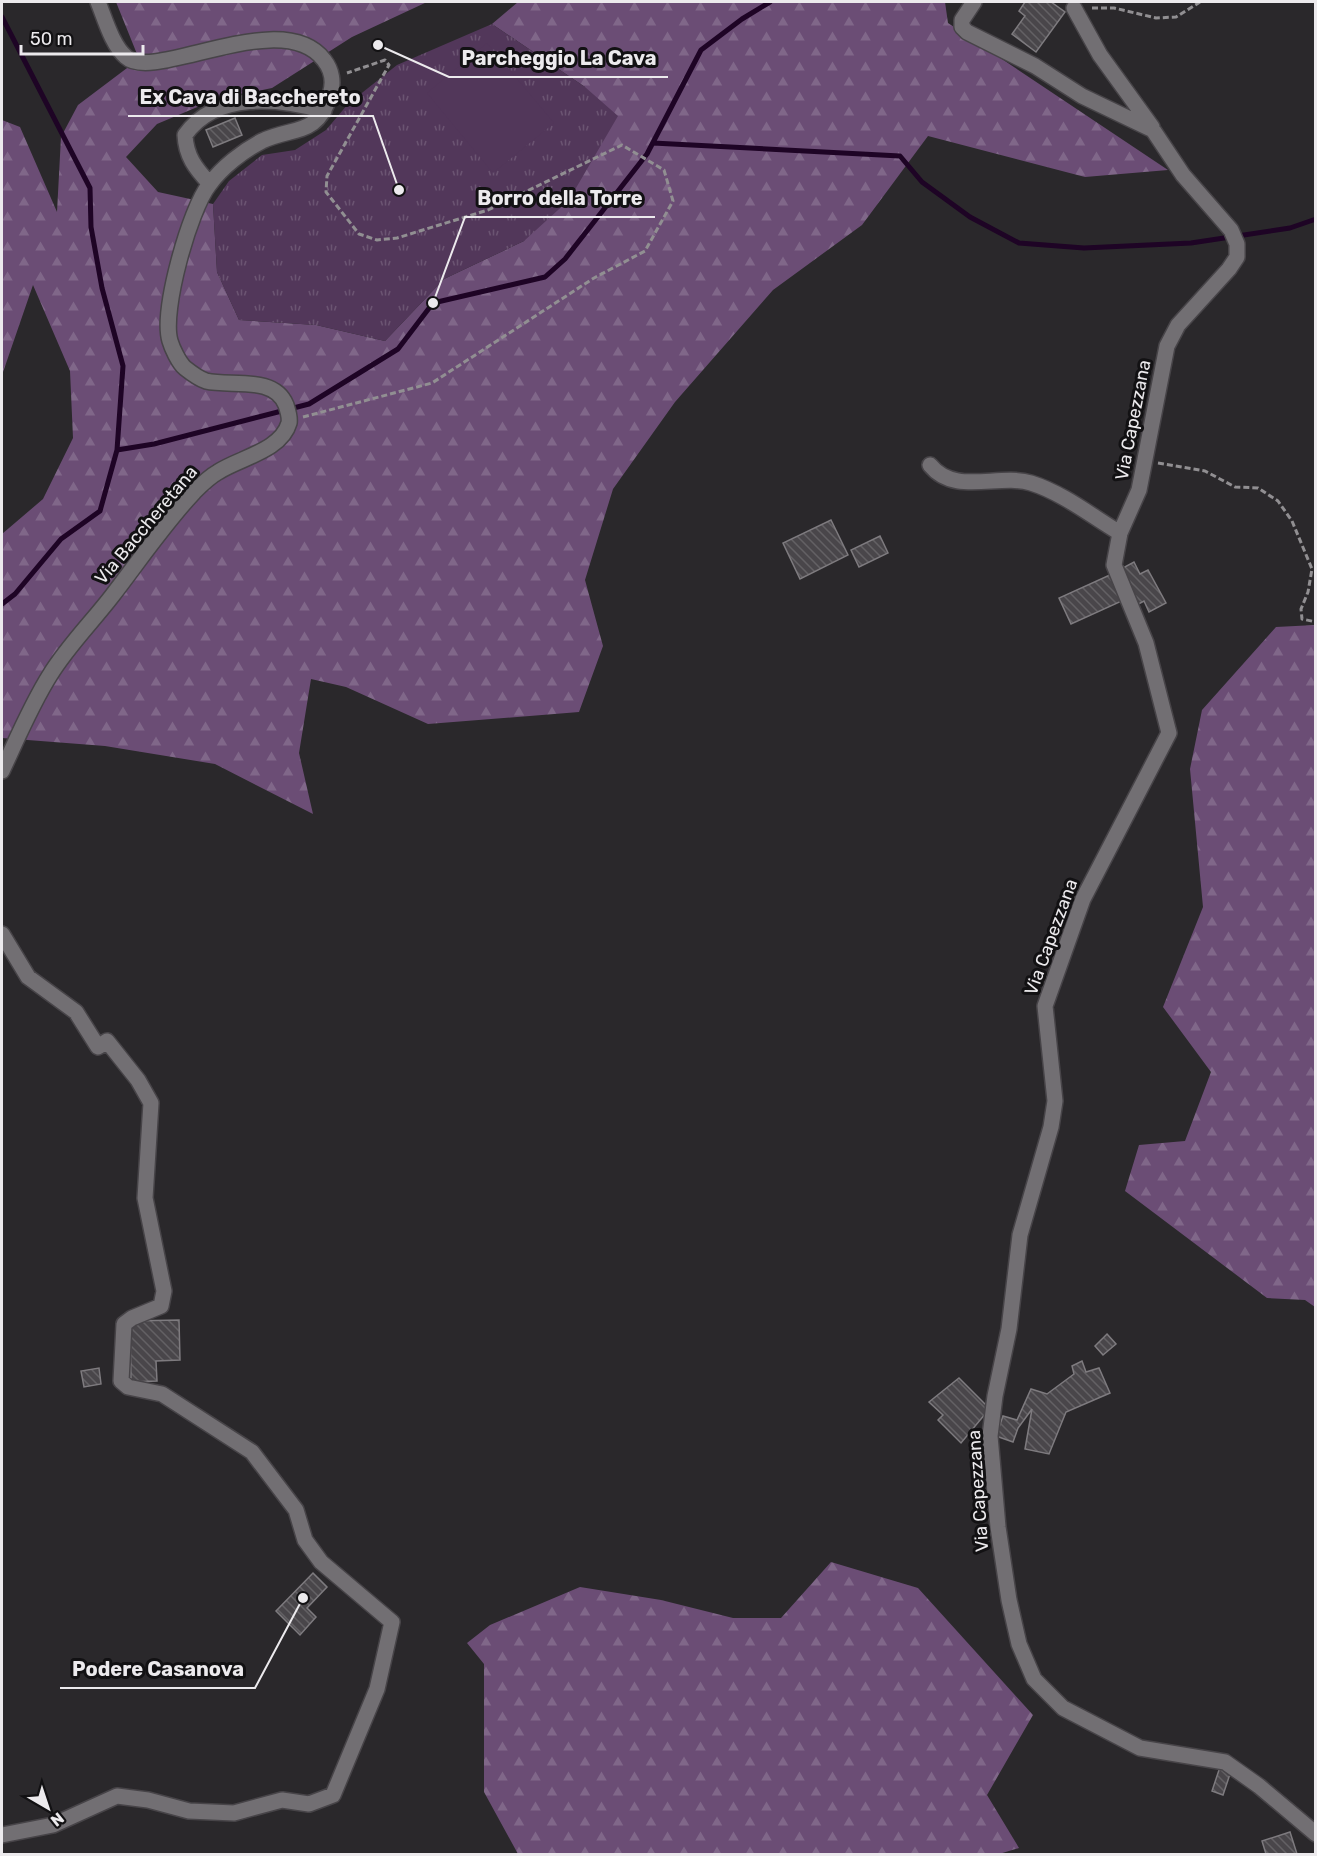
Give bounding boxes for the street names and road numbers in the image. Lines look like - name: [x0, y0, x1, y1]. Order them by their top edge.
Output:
- street label: Via Capezzana: [1111, 358, 1155, 482]
- street label: Via Baccheretana: [90, 461, 202, 589]
- street label: Via Capezzana: [1020, 876, 1082, 998]
- street label: Via Capezzana: [963, 1429, 993, 1553]

